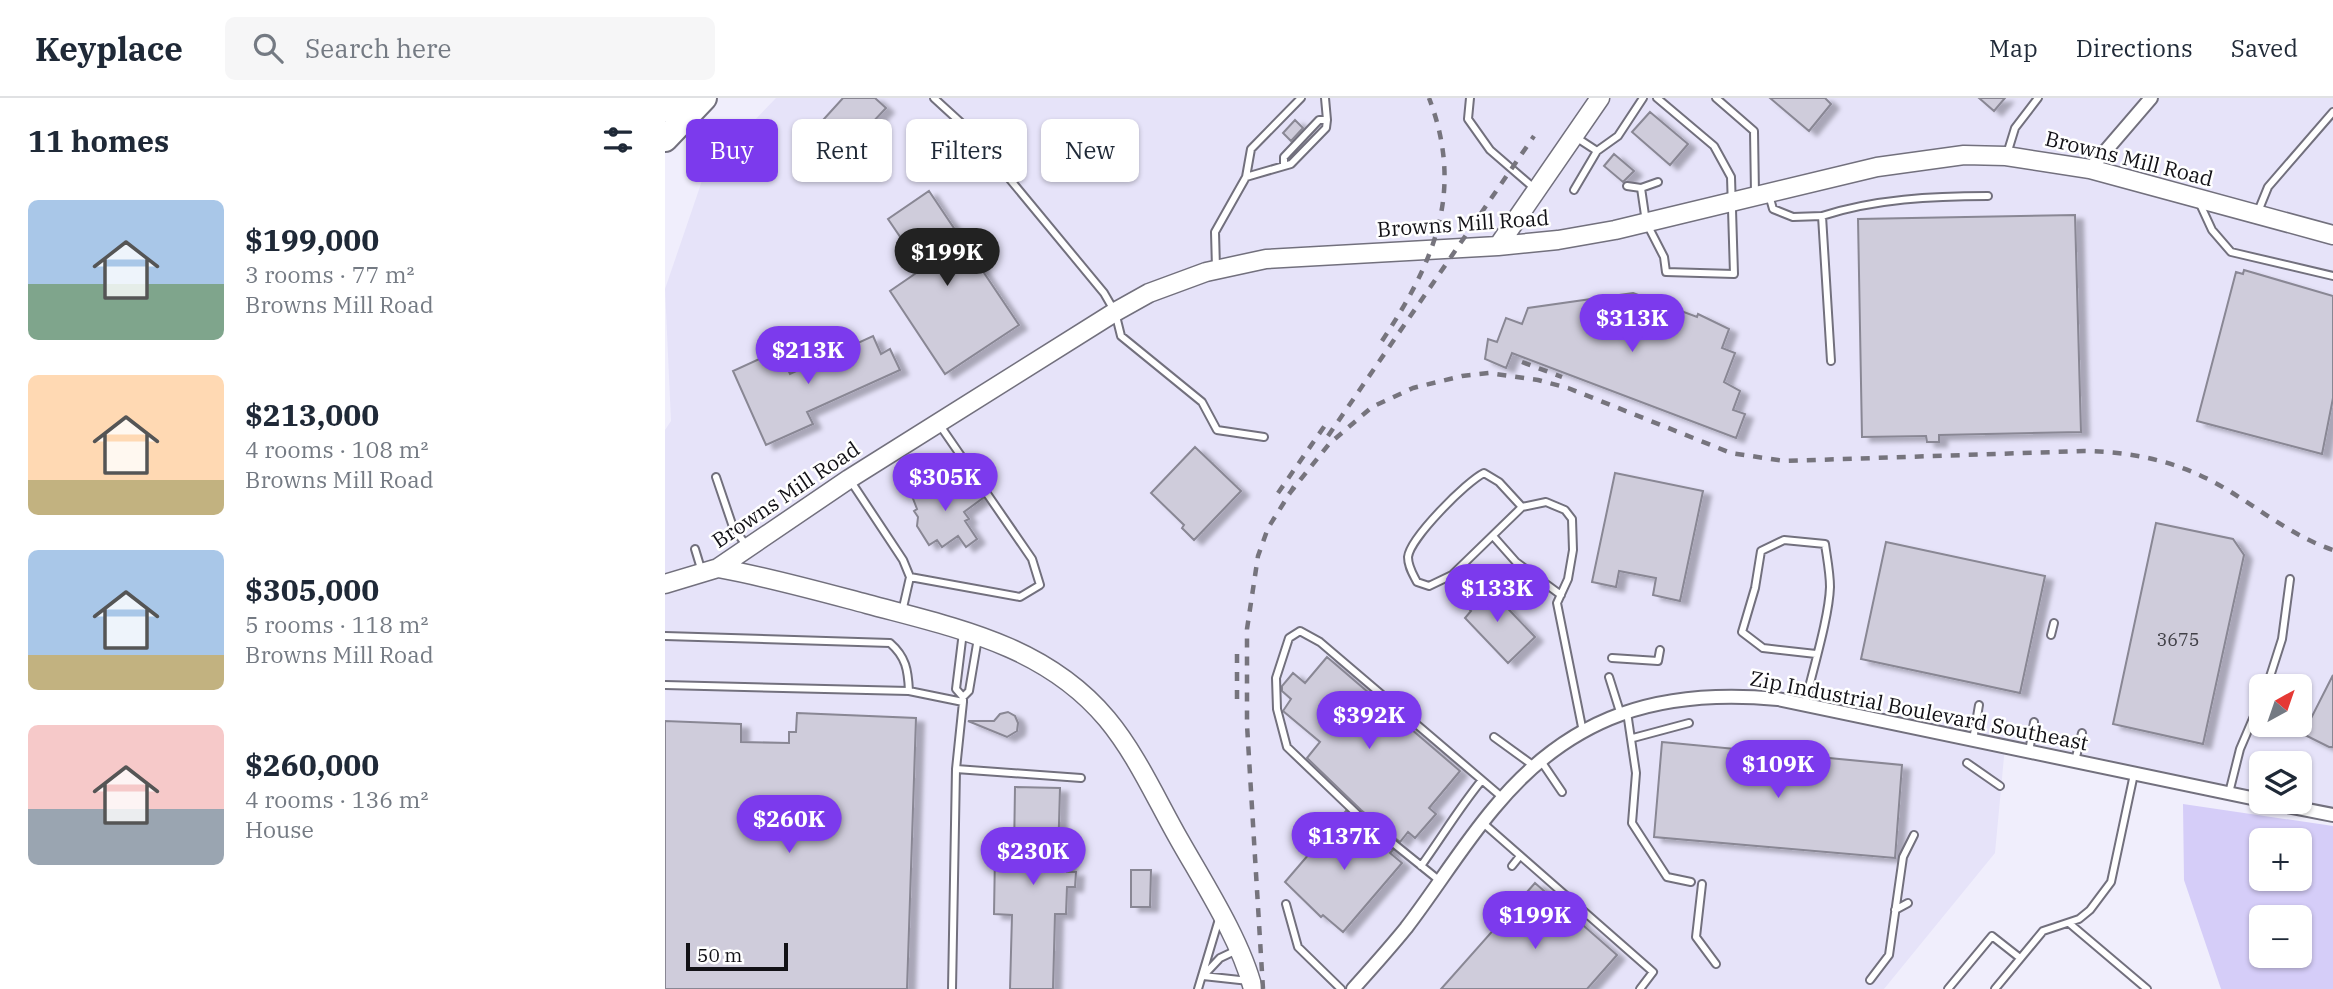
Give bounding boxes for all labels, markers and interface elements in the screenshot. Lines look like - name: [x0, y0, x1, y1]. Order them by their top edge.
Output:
- search box: [225, 17, 715, 80]
- text: Keyplace: [35, 27, 183, 70]
- icon: search: [249, 29, 287, 67]
- text: Search here: [305, 31, 452, 65]
- text: Map: [1989, 32, 2038, 64]
- text: Directions: [2076, 32, 2193, 64]
- text: Saved: [2231, 32, 2298, 64]
- chip: Buy: [686, 119, 778, 182]
- chip: Rent: [792, 119, 892, 182]
- chip: Filters: [906, 119, 1027, 182]
- chip: New: [1041, 119, 1139, 182]
- text: 11 homes: [28, 121, 169, 160]
- icon: filters: [599, 121, 637, 159]
- street label: Browns Mill Road: [2042, 124, 2216, 193]
- street label: Browns Mill Road: [1376, 203, 1550, 243]
- text: $199,000: [245, 220, 379, 259]
- icon: home: [84, 228, 168, 312]
- pin: $199K: [898, 228, 996, 288]
- text: $199K: [911, 236, 983, 266]
- text: 3 rooms · 77 m²: [245, 259, 415, 289]
- text: Browns Mill Road: [245, 289, 434, 319]
- pin: $313K: [1583, 294, 1681, 354]
- text: $313K: [1596, 302, 1668, 332]
- pin: $213K: [759, 327, 857, 386]
- text: $213K: [772, 334, 844, 364]
- text: $213,000: [245, 395, 379, 434]
- icon: home: [84, 403, 168, 487]
- text: 4 rooms · 108 m²: [245, 434, 428, 464]
- street label: Browns Mill Road: [706, 434, 865, 554]
- pin: $305K: [896, 454, 994, 513]
- text: $305K: [909, 461, 981, 491]
- text: Browns Mill Road: [245, 464, 434, 494]
- pin: $133K: [1448, 564, 1546, 624]
- text: $305,000: [245, 570, 379, 609]
- text: $133K: [1461, 572, 1533, 602]
- icon: home: [84, 578, 168, 662]
- text: 5 rooms · 118 m²: [245, 609, 428, 639]
- house number: 3675: [2156, 628, 2200, 651]
- text: Browns Mill Road: [245, 639, 434, 669]
- street label: Zip Industrial Boulevard Southeast: [1748, 663, 2091, 757]
- north arrow: [2249, 674, 2312, 737]
- map controls: [2249, 674, 2312, 968]
- pin: $392K: [1320, 692, 1418, 751]
- text: $392K: [1333, 699, 1405, 729]
- pin: $109K: [1729, 740, 1827, 800]
- text: $260,000: [245, 745, 379, 784]
- text: $109K: [1742, 748, 1814, 778]
- button: layers: [2249, 751, 2312, 814]
- icon: home: [84, 753, 168, 837]
- text: 4 rooms · 136 m²: [245, 784, 428, 814]
- pin: $260K: [740, 796, 838, 855]
- text: $260K: [753, 803, 825, 833]
- pin: $137K: [1295, 812, 1393, 872]
- text: House: [245, 814, 314, 844]
- text: $137K: [1308, 820, 1380, 850]
- pin: $230K: [984, 828, 1082, 887]
- button: +: [2249, 828, 2312, 891]
- text: $230K: [997, 835, 1069, 865]
- pin: $199K: [1486, 892, 1584, 951]
- text: $199K: [1499, 899, 1571, 929]
- button: −: [2249, 905, 2312, 968]
- scale bar: [686, 940, 787, 972]
- text: 50 m: [697, 943, 742, 967]

